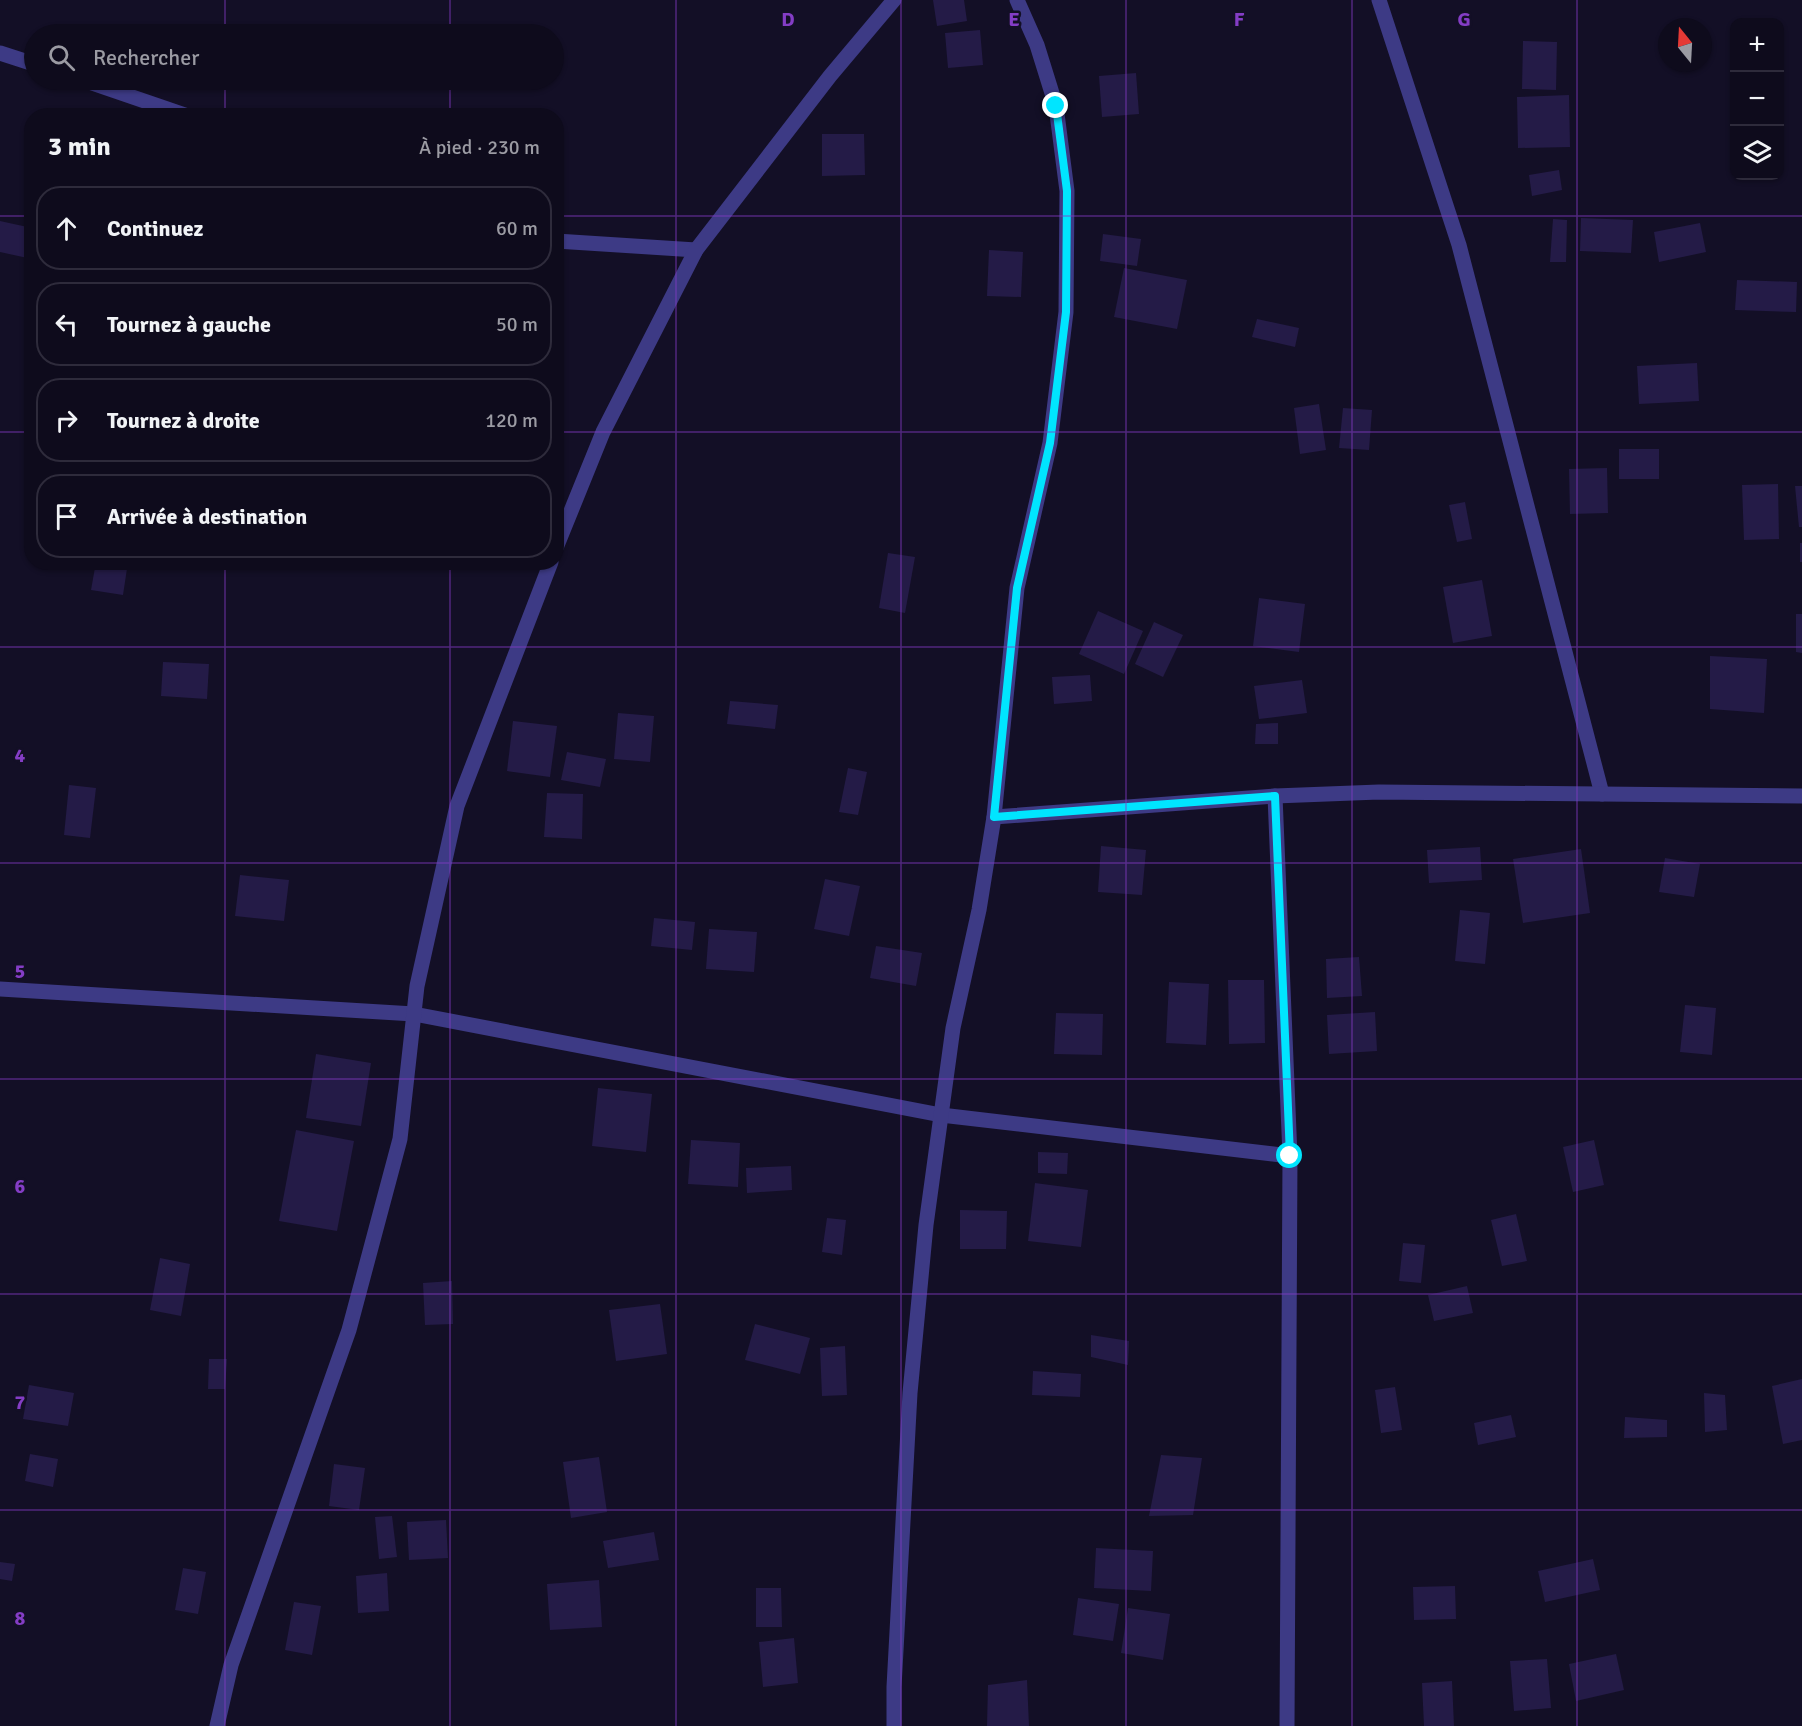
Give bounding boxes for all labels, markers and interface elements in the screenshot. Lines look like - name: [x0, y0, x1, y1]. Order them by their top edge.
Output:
- text: D: [781, 7, 795, 32]
- text: E: [1008, 7, 1020, 32]
- text: F: [1234, 7, 1245, 32]
- text: G: [1457, 7, 1471, 32]
- north arrow: [1658, 18, 1712, 72]
- map controls: [1730, 18, 1784, 180]
- button: +: [1730, 18, 1784, 72]
- search box: [24, 24, 564, 90]
- icon: search: [45, 41, 78, 74]
- text: Rechercher: [93, 44, 199, 71]
- button: −: [1730, 72, 1784, 126]
- route end: [1042, 92, 1068, 118]
- button: layers: [1730, 126, 1784, 180]
- text: 3 min: [48, 131, 111, 163]
- text: À pied · 230 m: [419, 135, 540, 160]
- icon: ahead: [50, 212, 83, 245]
- text: Continuez: [107, 215, 203, 242]
- text: 60 m: [496, 216, 538, 241]
- icon: left: [50, 308, 83, 341]
- text: Tournez à gauche: [107, 311, 271, 338]
- text: 50 m: [496, 312, 538, 337]
- icon: right: [50, 404, 83, 437]
- text: Tournez à droite: [107, 407, 260, 434]
- text: 120 m: [485, 408, 538, 433]
- icon: arrive: [50, 500, 83, 533]
- text: Arrivée à destination: [107, 503, 307, 530]
- text: 4: [15, 743, 26, 768]
- text: 5: [15, 959, 25, 984]
- route start: [1276, 1142, 1302, 1168]
- text: 6: [15, 1174, 26, 1199]
- text: 7: [15, 1390, 26, 1415]
- text: 8: [15, 1606, 26, 1631]

